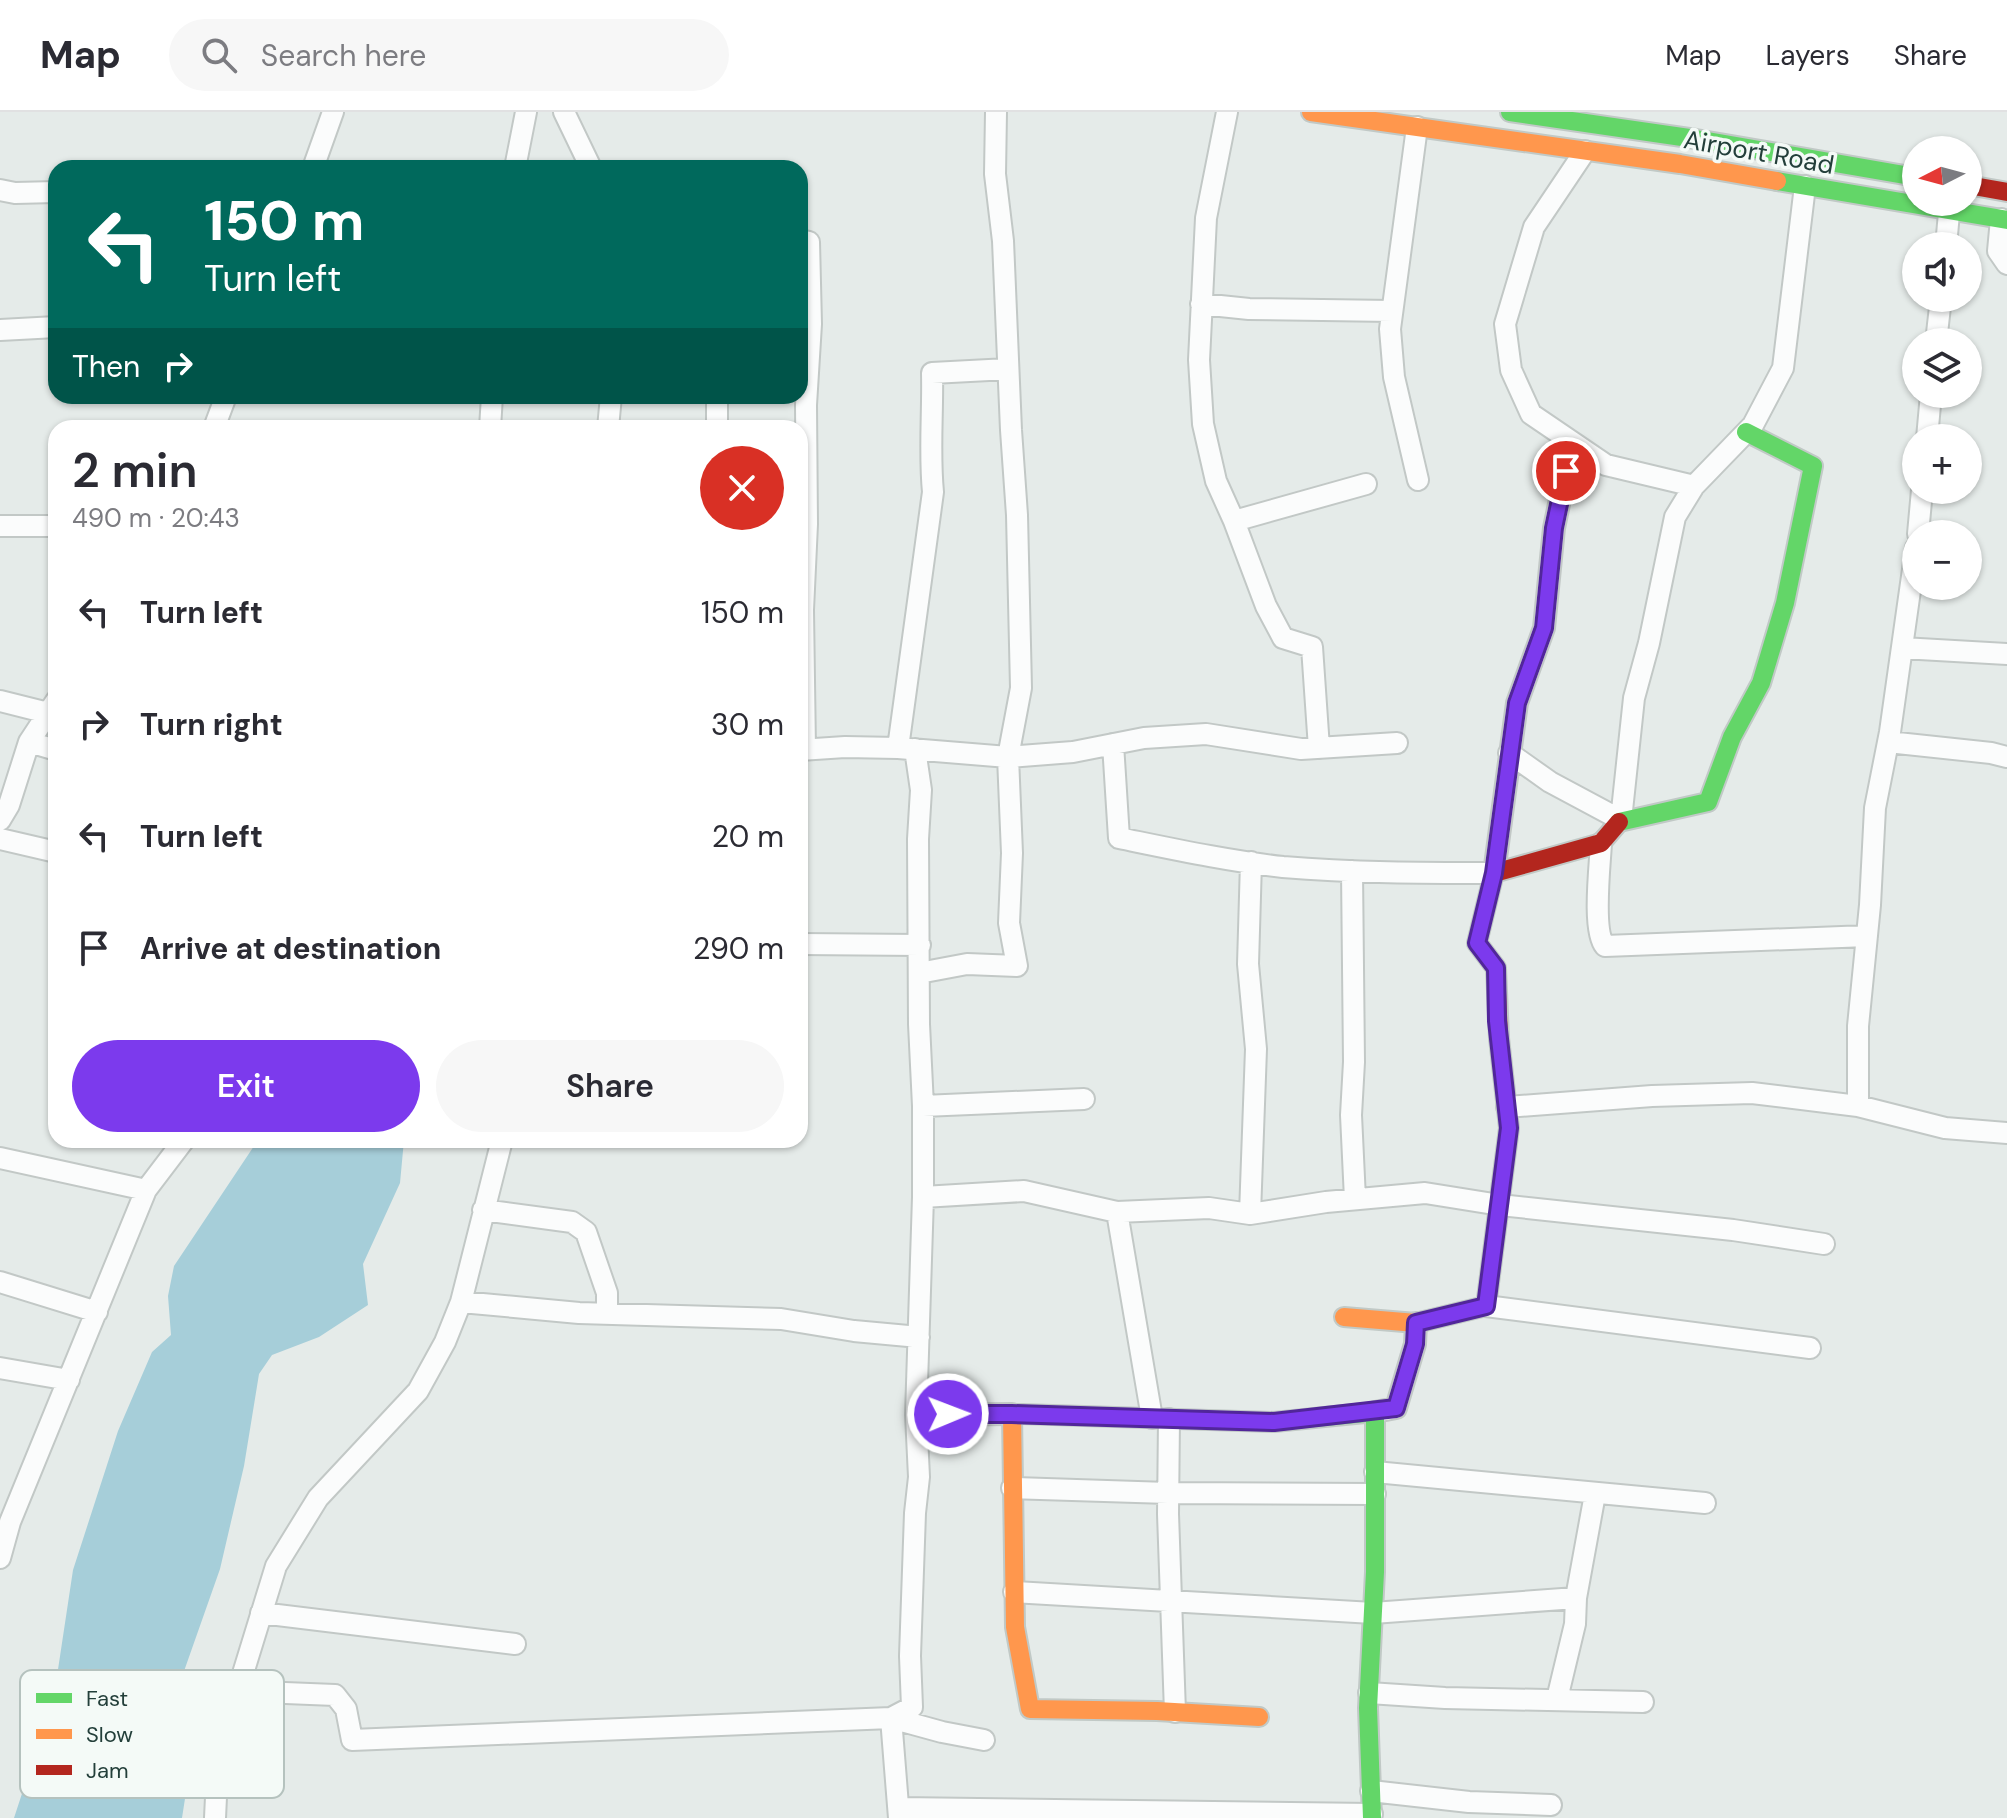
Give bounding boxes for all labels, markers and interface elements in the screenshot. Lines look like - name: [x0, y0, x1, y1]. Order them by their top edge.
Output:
- search box: [169, 19, 729, 91]
- text: Map: [40, 30, 121, 80]
- icon: search: [197, 33, 241, 77]
- text: Search here: [261, 36, 426, 75]
- text: Map: [1665, 37, 1722, 74]
- text: Layers: [1766, 37, 1850, 74]
- text: Share: [1894, 37, 1967, 74]
- street label: Airport Road: [1681, 122, 1837, 182]
- north arrow: [1902, 136, 1982, 216]
- map controls: [1902, 136, 1982, 600]
- text: 150 m: [204, 184, 365, 257]
- icon: left: [72, 192, 176, 296]
- button: sound: [1902, 232, 1982, 312]
- text: Turn left: [204, 255, 341, 302]
- button: layers: [1902, 328, 1982, 408]
- icon: right: [156, 344, 200, 388]
- text: Then: [72, 347, 140, 386]
- button: +: [1902, 424, 1982, 504]
- pin: [1532, 437, 1600, 505]
- text: 2 min: [72, 439, 198, 502]
- button: close: [700, 446, 784, 530]
- icon: arrive: [1544, 449, 1588, 493]
- text: 490 m · 20:43: [72, 501, 240, 535]
- button: −: [1902, 520, 1982, 600]
- icon: left: [72, 590, 116, 634]
- text: Turn left: [140, 593, 263, 632]
- text: 150 m: [701, 593, 784, 632]
- icon: right: [72, 702, 116, 746]
- text: Turn right: [140, 705, 283, 744]
- text: 30 m: [711, 705, 784, 744]
- icon: left: [72, 814, 116, 858]
- text: Turn left: [140, 817, 263, 856]
- text: 20 m: [712, 817, 784, 856]
- icon: arrive: [72, 926, 116, 970]
- text: Arrive at destination: [140, 929, 441, 968]
- text: 290 m: [693, 929, 784, 968]
- button: Exit: [72, 1040, 420, 1132]
- button: Share: [436, 1040, 784, 1132]
- position arrow: [906, 1372, 990, 1456]
- legend: [20, 1670, 284, 1798]
- text: Fast: [86, 1684, 128, 1713]
- text: Slow: [86, 1720, 133, 1749]
- text: Jam: [86, 1756, 129, 1785]

